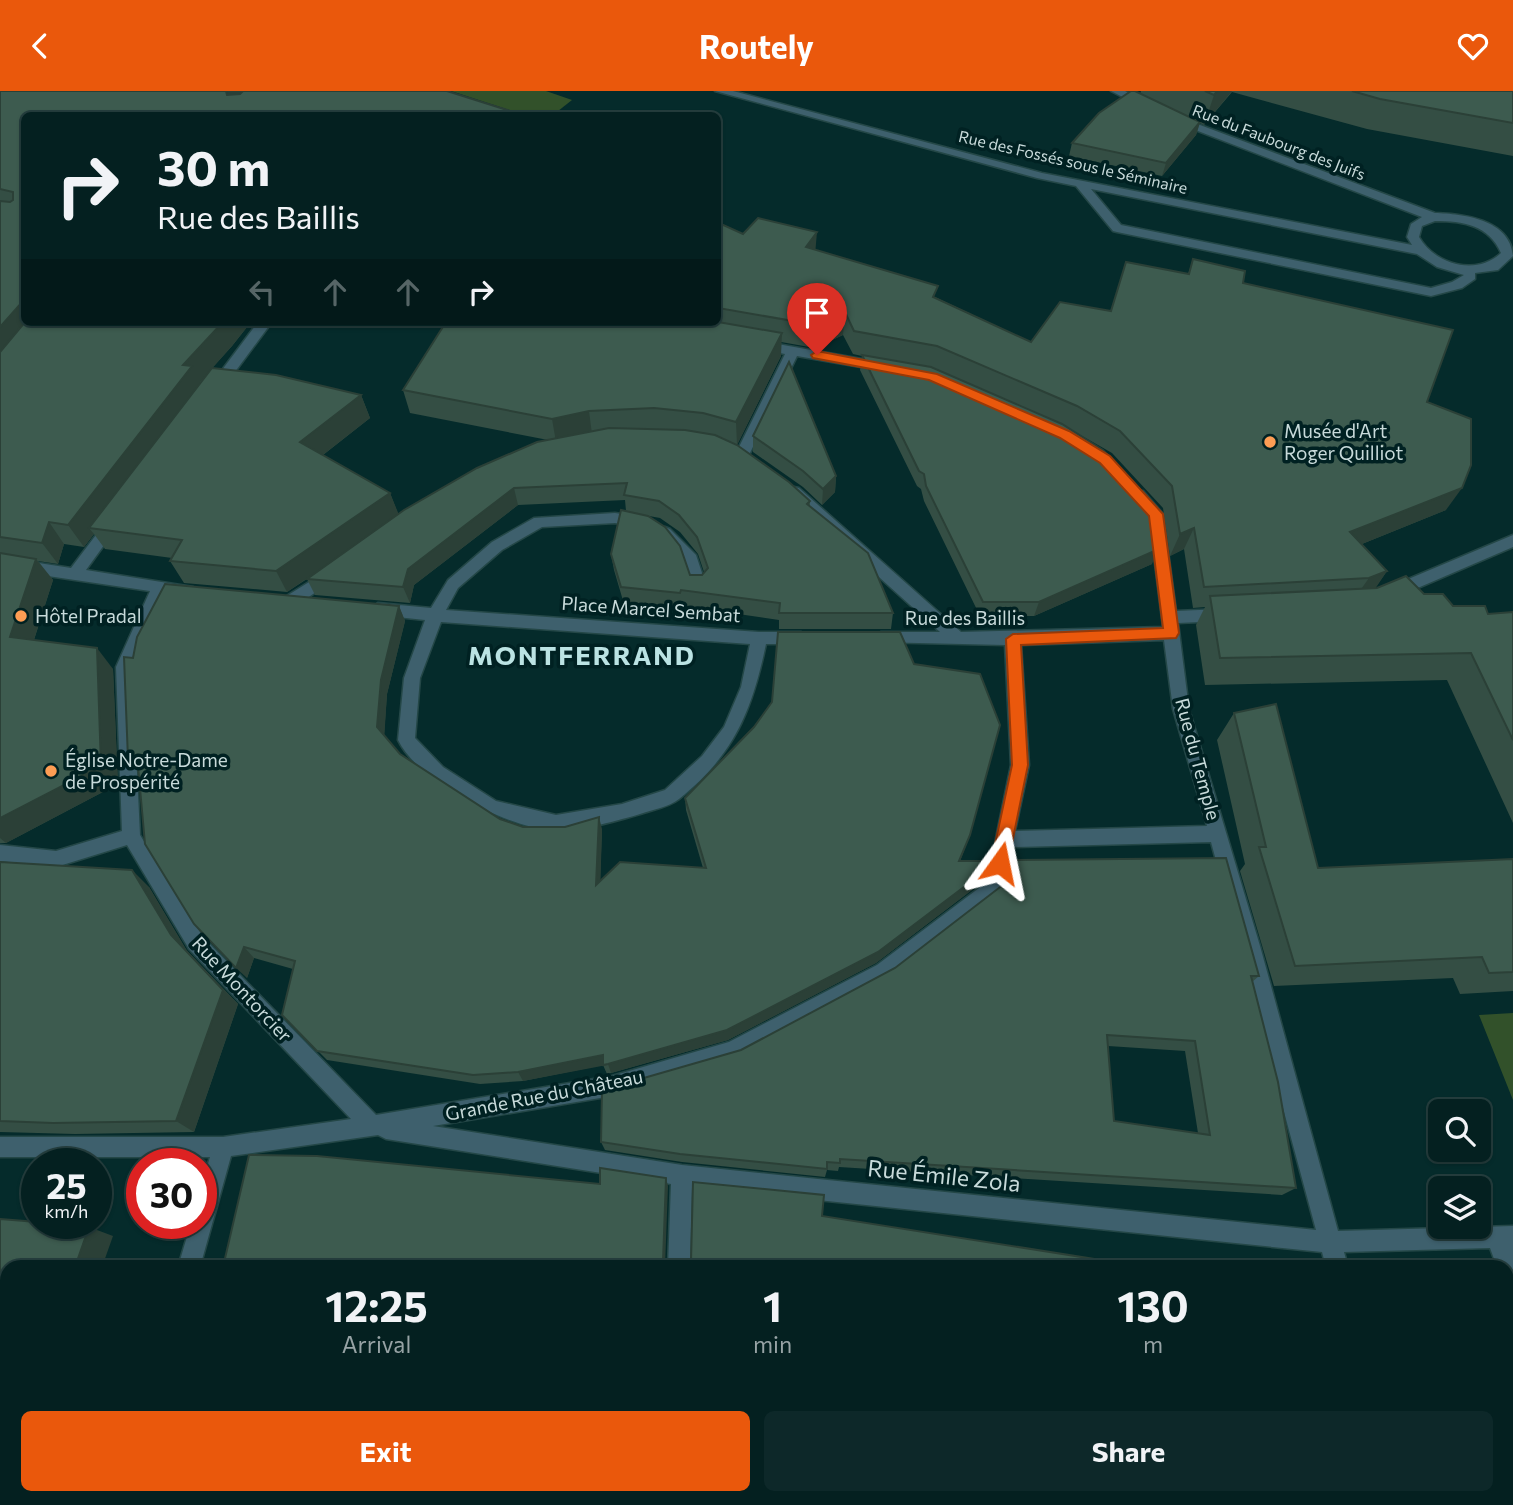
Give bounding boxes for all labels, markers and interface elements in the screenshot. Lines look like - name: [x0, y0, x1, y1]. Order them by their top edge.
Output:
- text: Routely: [699, 26, 814, 66]
- icon: back: [21, 27, 59, 65]
- icon: heart: [1454, 27, 1492, 65]
- street label: Rue du Faubourg des Juifs: [1190, 100, 1368, 183]
- street label: Rue des Fossés sous le Séminaire: [957, 126, 1189, 197]
- text: 30 m: [157, 136, 270, 196]
- icon: right: [42, 140, 133, 231]
- text: Rue des Baillis: [157, 196, 360, 236]
- icon: left: [243, 273, 281, 311]
- icon: ahead: [316, 273, 354, 311]
- icon: ahead: [389, 273, 427, 311]
- icon: right: [462, 273, 500, 311]
- pin: [787, 283, 847, 355]
- icon: arrive: [798, 294, 836, 332]
- place label: Musée d'Art Roger Quilliot: [1284, 419, 1404, 464]
- marker: Musée d'Art Roger Quilliot: [1262, 434, 1278, 450]
- street label: Place Marcel Sembat: [561, 591, 742, 626]
- place label: Hôtel Pradal: [35, 604, 142, 627]
- street label: Rue des Baillis: [905, 606, 1025, 629]
- marker: Hôtel Pradal: [13, 608, 29, 624]
- district label: MONTFERRAND: [468, 639, 696, 670]
- street label: Rue du Temple: [1171, 695, 1226, 822]
- place label: Église Notre-Dame de Prospérité: [65, 748, 228, 793]
- marker: Église Notre-Dame de Prospérité: [43, 763, 59, 779]
- position arrow: [963, 826, 1037, 900]
- street label: Rue Montorcier: [188, 931, 297, 1046]
- street label: Grande Rue du Château: [443, 1064, 645, 1125]
- map controls: [1428, 1099, 1491, 1239]
- button: search: [1428, 1099, 1491, 1162]
- speed limit sign: 30: [126, 1148, 217, 1239]
- street label: Rue Émile Zola: [866, 1153, 1022, 1197]
- text: 25: [46, 1163, 87, 1206]
- button: layers: [1428, 1176, 1491, 1239]
- text: km/h: [45, 1200, 88, 1222]
- text: 12:25: [325, 1279, 428, 1331]
- text: 1: [763, 1279, 782, 1331]
- text: 130: [1117, 1279, 1189, 1331]
- text: Arrival: [342, 1330, 411, 1358]
- text: min: [753, 1330, 792, 1358]
- text: m: [1143, 1330, 1163, 1358]
- button: Exit: [21, 1411, 750, 1491]
- button: Share: [764, 1411, 1493, 1491]

